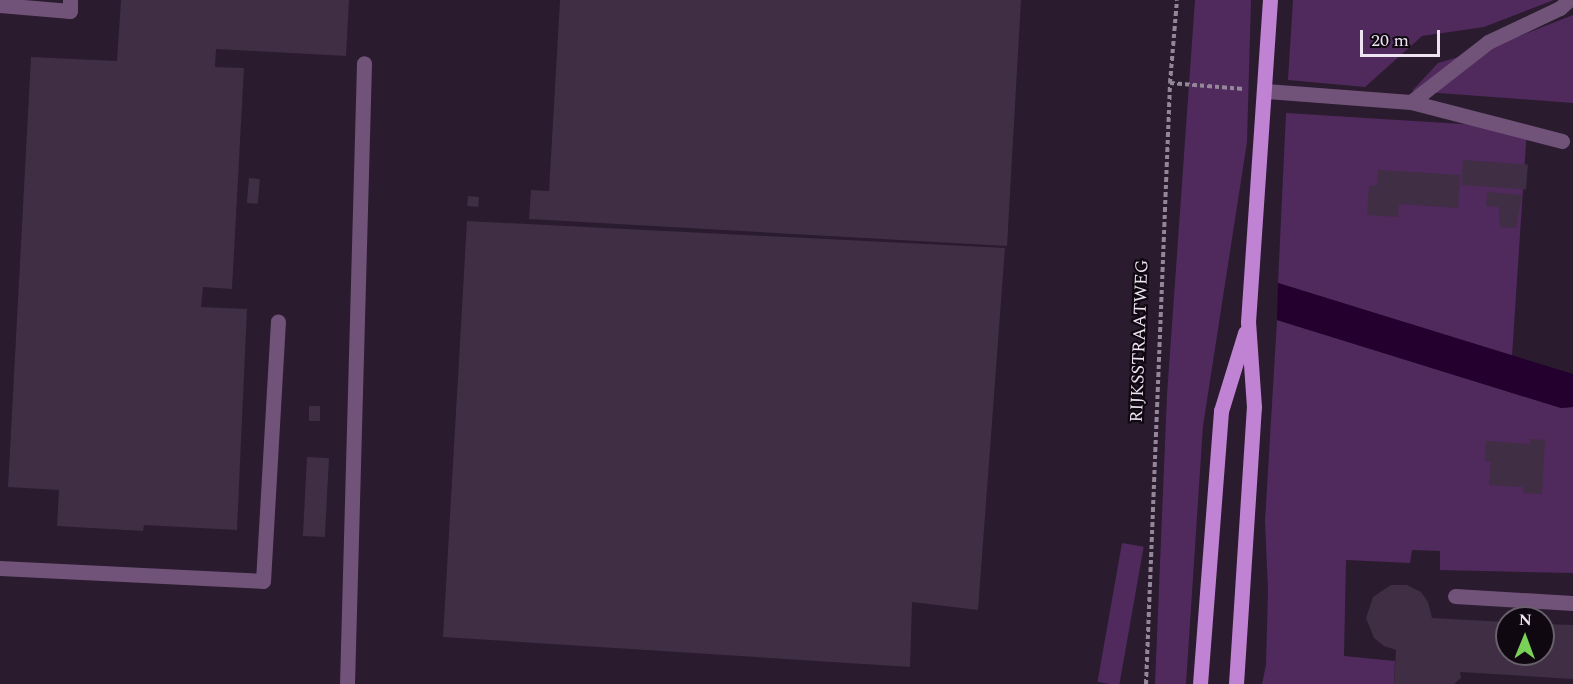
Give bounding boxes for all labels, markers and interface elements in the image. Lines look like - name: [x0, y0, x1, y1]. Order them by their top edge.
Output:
- scale bar: [1363, 18, 1442, 56]
- text: 20 m: [1371, 27, 1409, 54]
- street label: RIJKSSTRAATWEG: [1126, 259, 1154, 423]
- north arrow: [1495, 606, 1555, 666]
- text: N: [1519, 608, 1532, 632]

